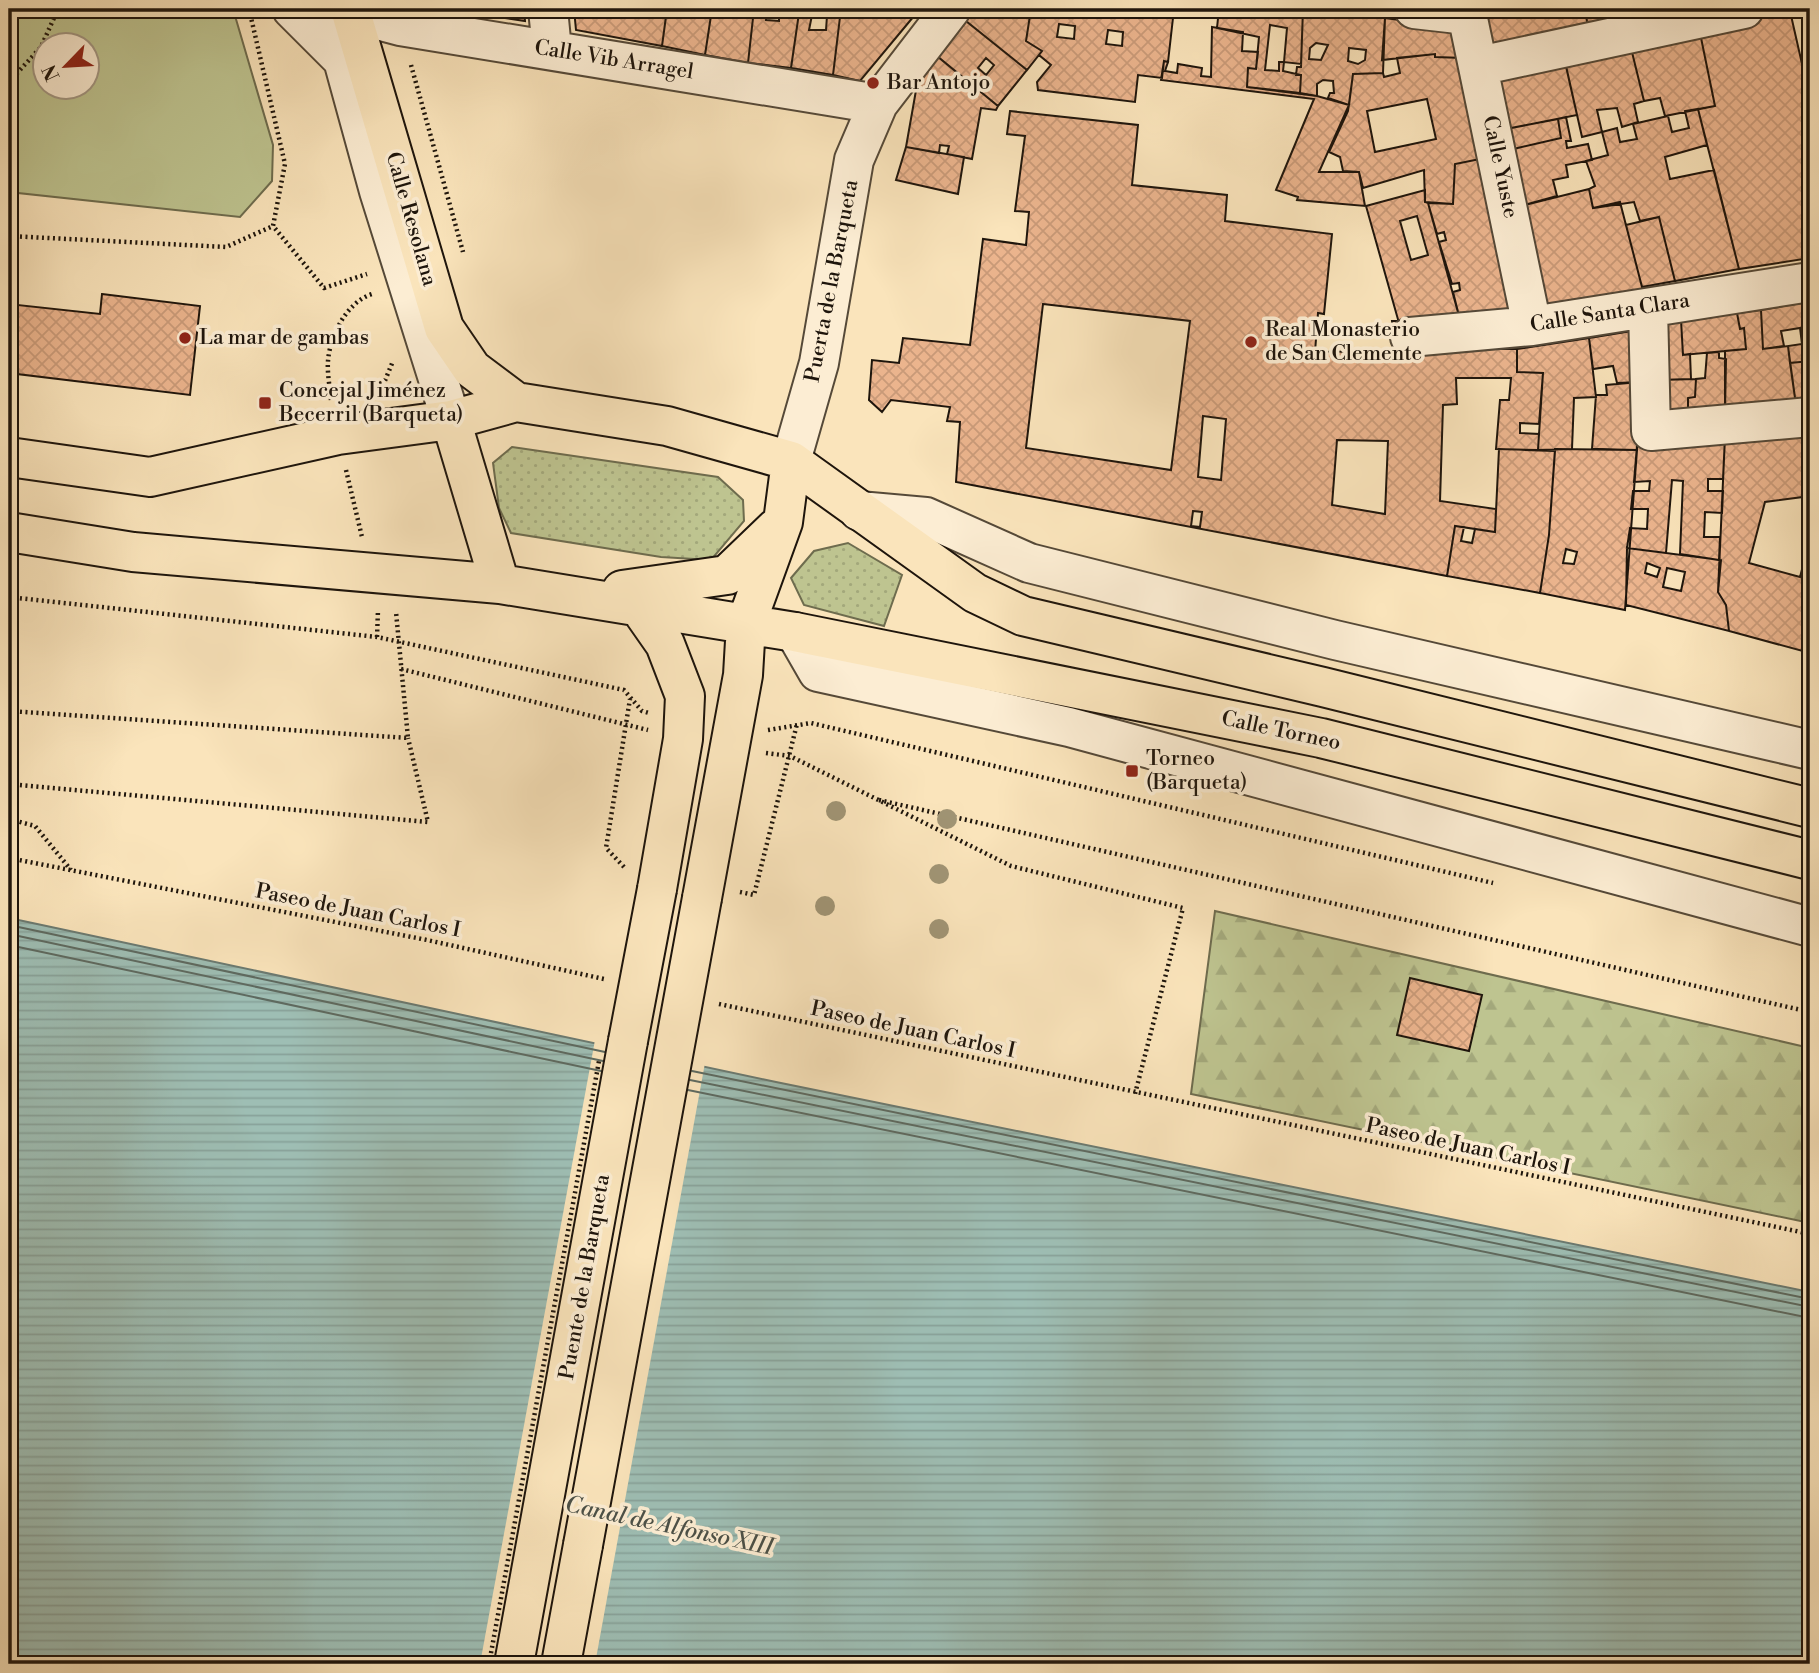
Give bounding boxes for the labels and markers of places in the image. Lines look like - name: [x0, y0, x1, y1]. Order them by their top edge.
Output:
- place label: Bar Antojo: [886, 70, 990, 96]
- marker: Bar Antojo: [865, 75, 881, 91]
- place label: Real Monasterio de San Clemente: [1265, 317, 1422, 367]
- place label: La mar de gambas: [199, 325, 369, 351]
- marker: La mar de gambas: [177, 330, 193, 346]
- marker: Real Monasterio de San Clemente: [1243, 334, 1259, 350]
- place label: Concejal Jiménez Becerril (Barqueta): [278, 378, 463, 428]
- marker: Concejal Jiménez Becerril (Barqueta): [257, 395, 273, 411]
- place label: Torneo (Barqueta): [1146, 746, 1247, 796]
- marker: Torneo (Barqueta): [1124, 763, 1140, 779]

